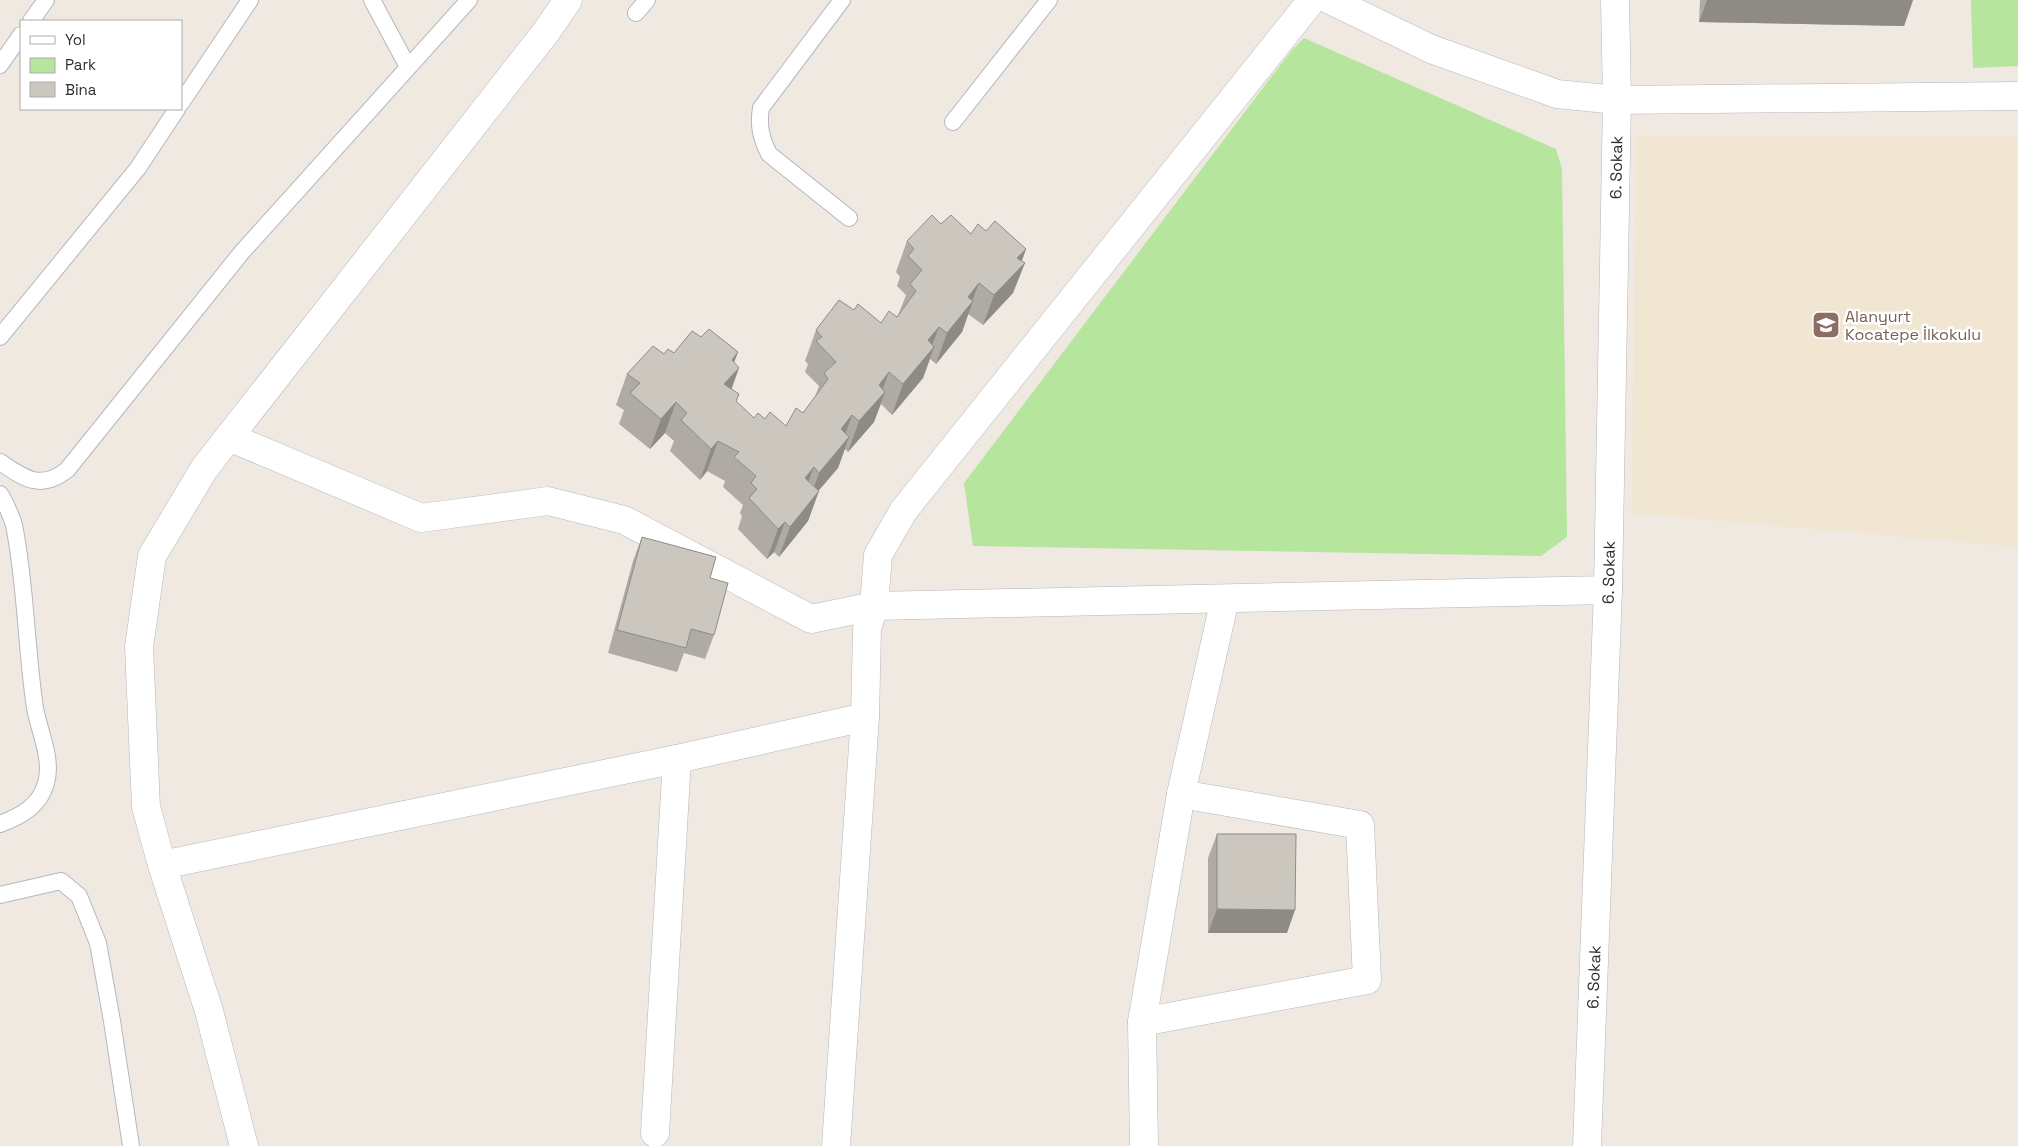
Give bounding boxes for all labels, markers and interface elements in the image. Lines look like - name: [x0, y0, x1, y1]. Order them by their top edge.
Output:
- legend: [20, 20, 182, 110]
- text: Yol: [65, 30, 86, 49]
- text: Park: [65, 55, 96, 74]
- text: Bina: [65, 80, 97, 99]
- street label: 6. Sokak: [1605, 135, 1627, 199]
- place label: Alanyurt Kocatepe İlkokulu: [1845, 306, 1981, 345]
- school or university icon: Alanyurt Kocatepe İlkokulu: [1811, 310, 1841, 340]
- street label: 6. Sokak: [1597, 540, 1619, 604]
- street label: 6. Sokak: [1582, 945, 1605, 1009]

